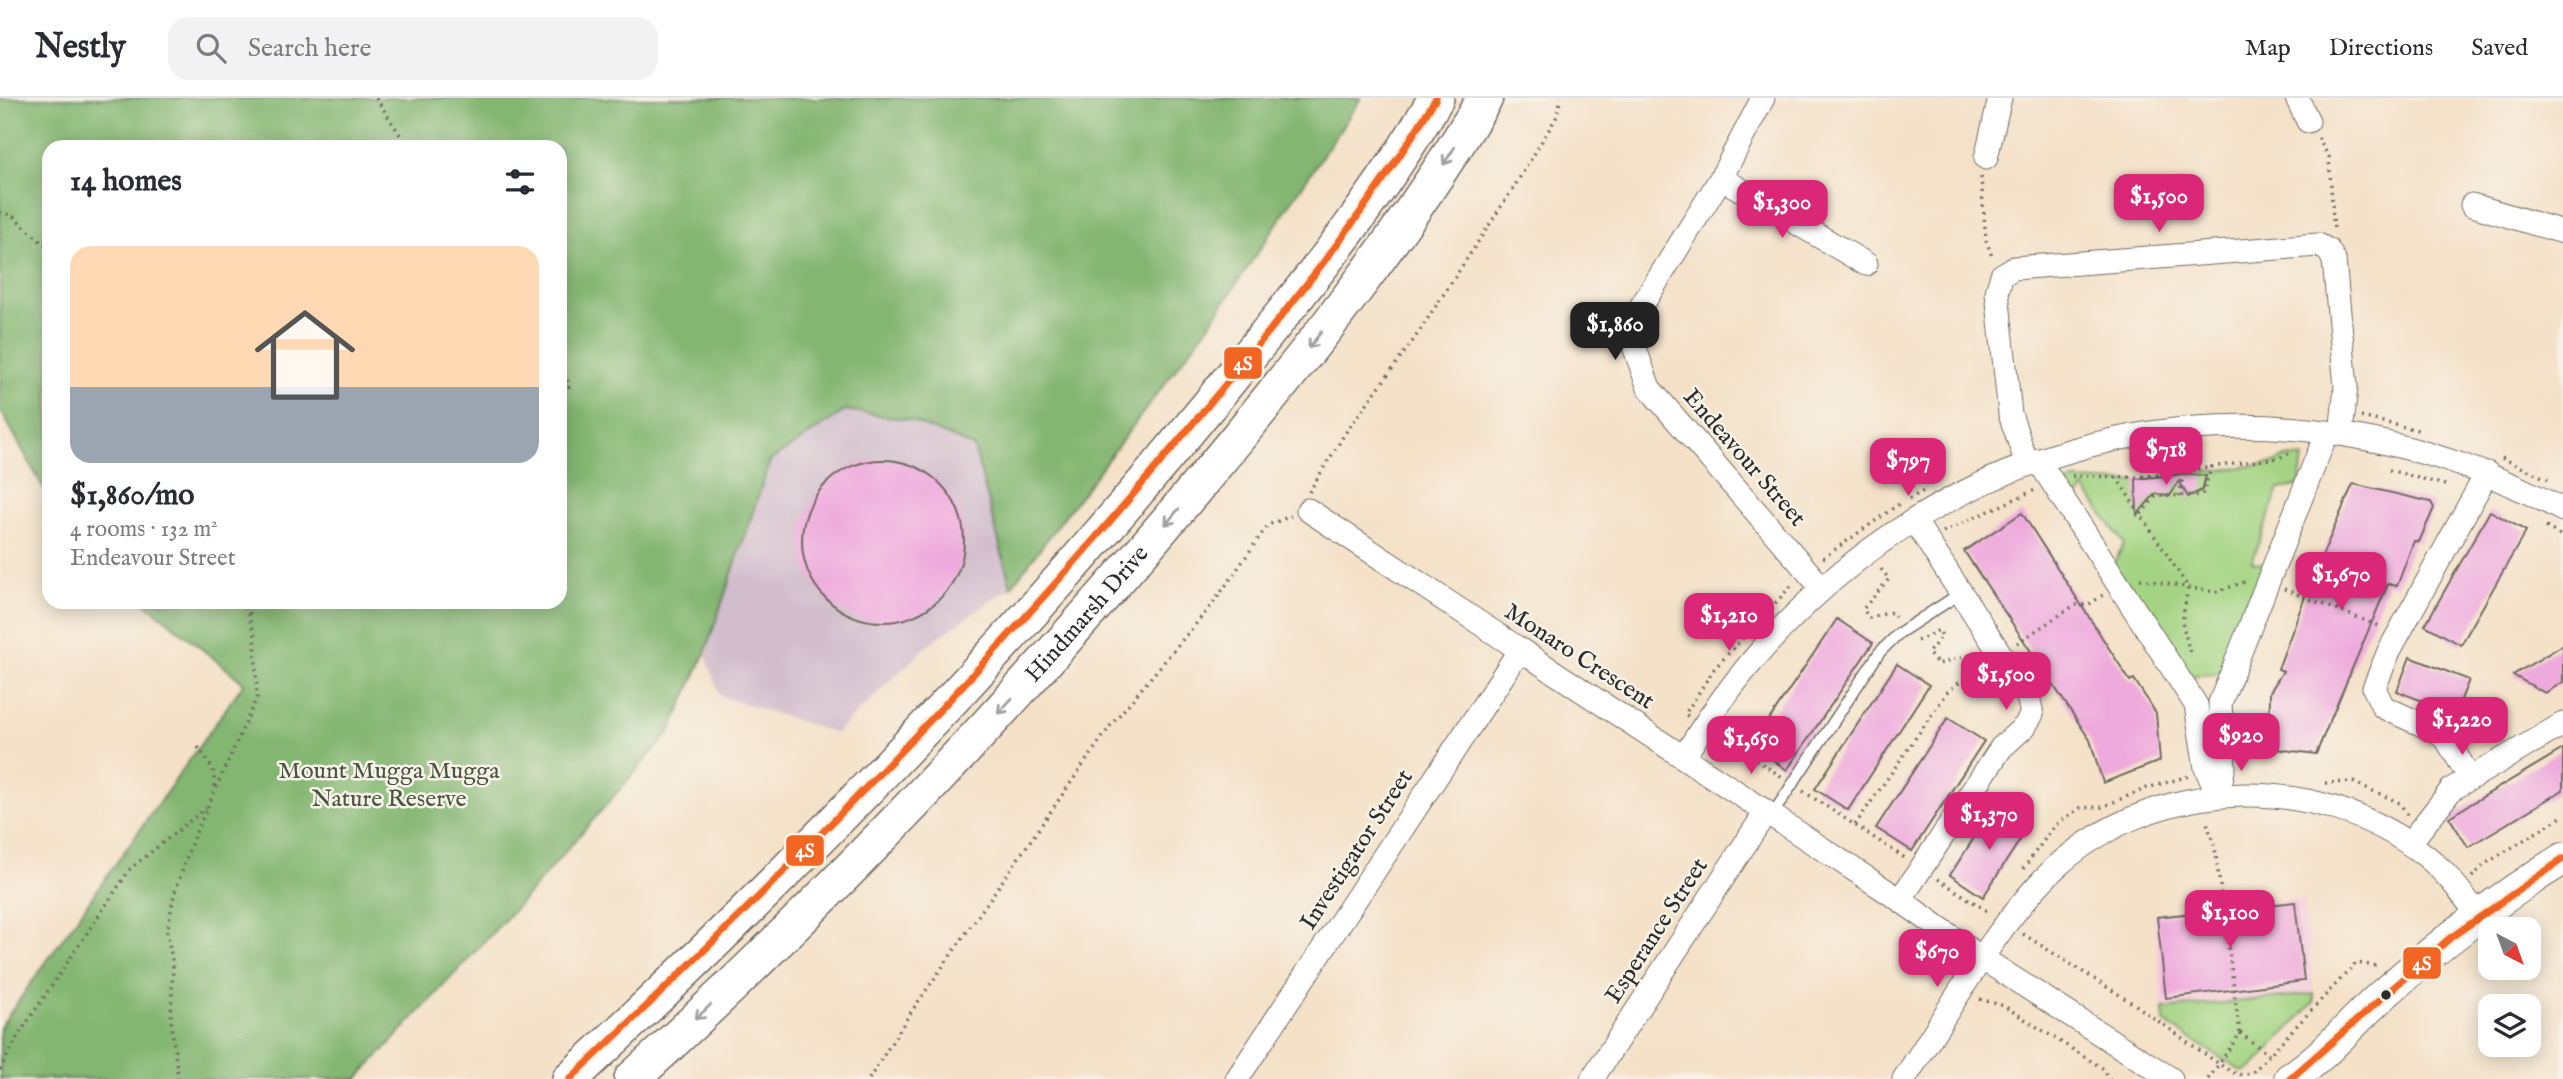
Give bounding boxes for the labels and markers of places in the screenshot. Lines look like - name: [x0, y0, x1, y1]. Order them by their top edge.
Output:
- pin: $1,500: [2102, 174, 2216, 234]
- pin: $1,300: [1725, 180, 1839, 240]
- pin: $1,860: [1558, 302, 1672, 362]
- pin: $718: [2125, 428, 2207, 487]
- pin: $797: [1867, 438, 1949, 498]
- pin: $1,670: [2284, 552, 2398, 612]
- pin: $1,210: [1672, 594, 1786, 653]
- pin: $1,500: [1949, 652, 2063, 712]
- pin: $1,220: [2405, 698, 2519, 757]
- pin: $920: [2200, 714, 2282, 773]
- pin: $1,650: [1694, 716, 1808, 776]
- pin: $1,370: [1932, 792, 2046, 852]
- pin: $1,100: [2173, 890, 2287, 950]
- pin: $670: [1896, 930, 1978, 989]
- unlabelled marker: [2379, 988, 2393, 1002]

